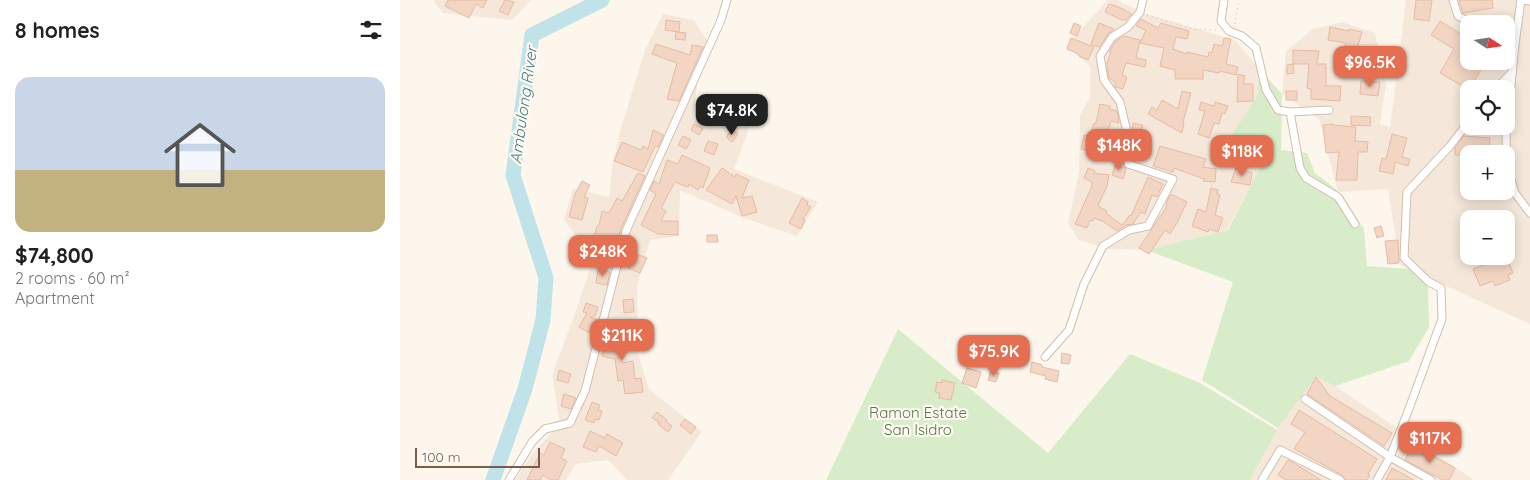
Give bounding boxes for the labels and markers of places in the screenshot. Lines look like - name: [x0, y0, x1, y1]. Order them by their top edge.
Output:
- pin: $96.5K: [1329, 46, 1411, 88]
- pin: $74.8K: [691, 94, 773, 136]
- pin: $148K: [1084, 128, 1154, 171]
- pin: $118K: [1207, 134, 1277, 177]
- pin: $248K: [568, 234, 638, 277]
- pin: $211K: [587, 318, 657, 361]
- pin: $75.9K: [953, 334, 1035, 377]
- pin: $117K: [1395, 422, 1465, 464]

